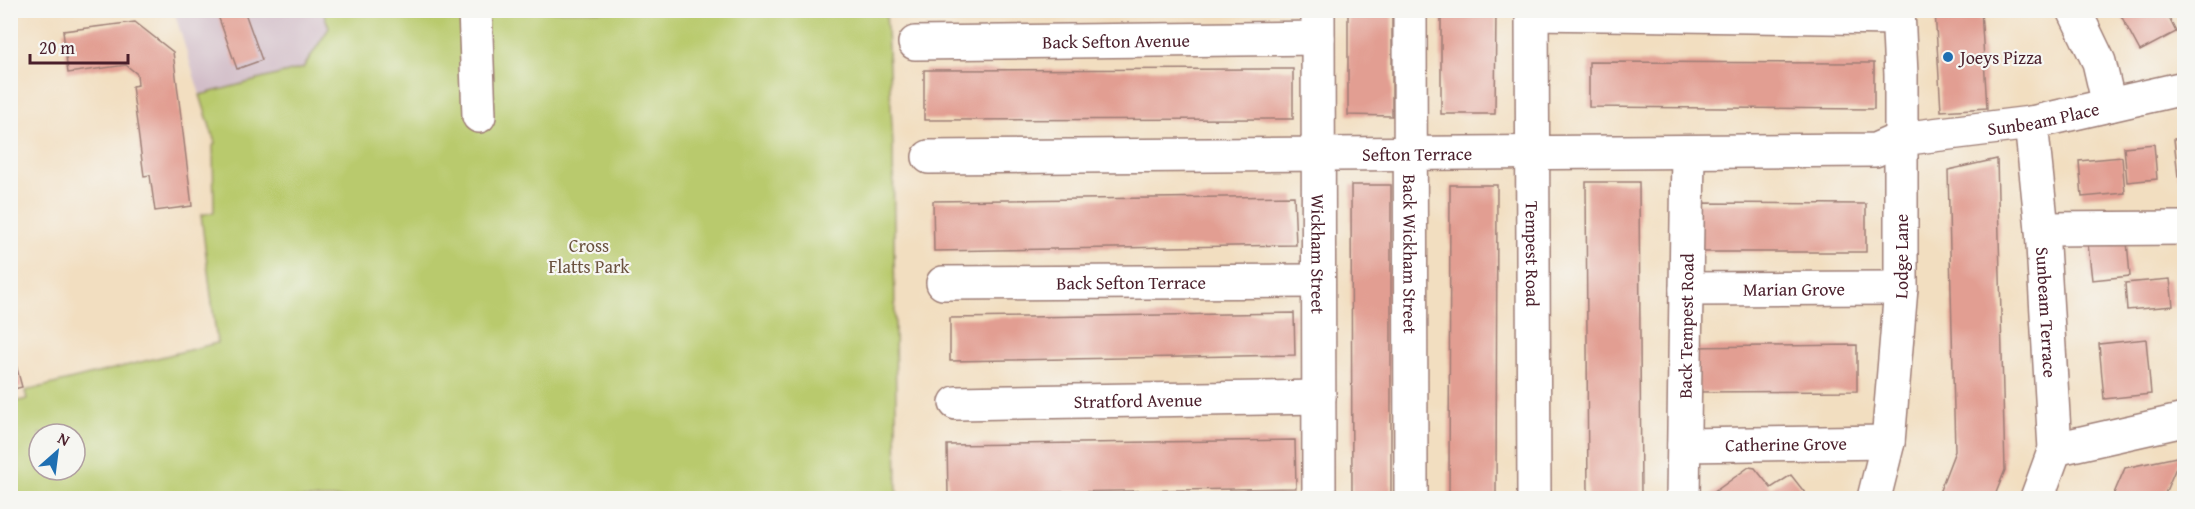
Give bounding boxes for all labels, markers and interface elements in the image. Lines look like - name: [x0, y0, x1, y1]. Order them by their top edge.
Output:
- street label: Back Sefton Avenue: [1042, 26, 1190, 55]
- scale bar: [30, 27, 128, 65]
- text: 20 m: [39, 34, 75, 61]
- place label: Joeys Pizza: [1958, 44, 2043, 71]
- marker: Joeys Pizza: [1941, 50, 1955, 64]
- street label: Sunbeam Place: [1986, 94, 2102, 142]
- street label: Sefton Terrace: [1362, 139, 1472, 167]
- street label: Back Wickham Street: [1397, 174, 1424, 335]
- street label: Wickham Street: [1305, 194, 1332, 315]
- street label: Tempest Road: [1519, 201, 1547, 307]
- street label: Lodge Lane: [1887, 214, 1915, 300]
- park label: Cross Flatts Park: [549, 232, 630, 280]
- street label: Sunbeam Terrace: [2030, 246, 2064, 379]
- street label: Back Tempest Road: [1671, 253, 1700, 399]
- street label: Back Sefton Terrace: [1056, 268, 1206, 296]
- street label: Marian Grove: [1743, 275, 1845, 302]
- street label: Stratford Avenue: [1074, 385, 1202, 415]
- north arrow: [27, 422, 87, 482]
- text: N: [54, 426, 75, 452]
- street label: Catherine Grove: [1725, 429, 1847, 458]

